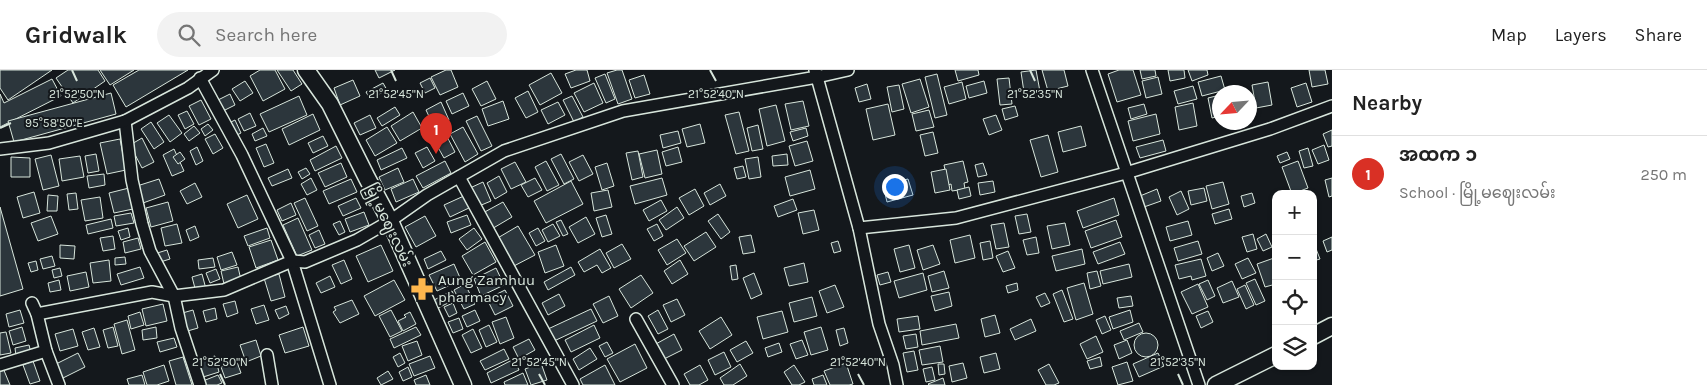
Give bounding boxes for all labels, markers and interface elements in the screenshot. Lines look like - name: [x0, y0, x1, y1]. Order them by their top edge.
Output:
- search box: [157, 12, 507, 57]
- text: Gridwalk: [25, 21, 127, 49]
- icon: search: [175, 21, 203, 49]
- text: Search here: [215, 24, 317, 46]
- text: Map: [1491, 24, 1527, 46]
- text: Layers: [1555, 24, 1607, 46]
- text: Share: [1635, 24, 1682, 46]
- north arrow: [1212, 85, 1257, 130]
- text: 21°52'50"N: [49, 87, 105, 101]
- text: 21°52'45"N: [368, 87, 424, 101]
- text: 21°52'40"N: [688, 87, 744, 101]
- text: 21°52'35"N: [1007, 87, 1063, 101]
- text: Nearby: [1352, 91, 1422, 115]
- pin: 1: [420, 113, 452, 154]
- text: 95°58'50"E: [25, 116, 83, 130]
- text: အထက ၁: [1399, 144, 1477, 166]
- text: 1: [1365, 165, 1371, 184]
- text: 250 m: [1640, 165, 1687, 184]
- your location: [882, 174, 908, 200]
- street label: မြို့မဈေးလမ်း: [358, 180, 418, 271]
- text: School · မြို့မဈေးလမ်း: [1399, 183, 1556, 202]
- map controls: [1272, 190, 1317, 370]
- button: +: [1272, 190, 1317, 235]
- button: −: [1272, 235, 1317, 280]
- place label: Aung Zamhuu pharmacy: [438, 271, 535, 306]
- pharmacy icon: Aung Zamhuu pharmacy: [409, 276, 435, 302]
- button: locate: [1272, 280, 1317, 325]
- button: layers: [1272, 325, 1317, 370]
- text: 21°52'50"N: [192, 355, 248, 369]
- text: 21°52'45"N: [511, 355, 567, 369]
- text: 21°52'40"N: [830, 355, 886, 369]
- text: 21°52'35"N: [1150, 355, 1206, 369]

